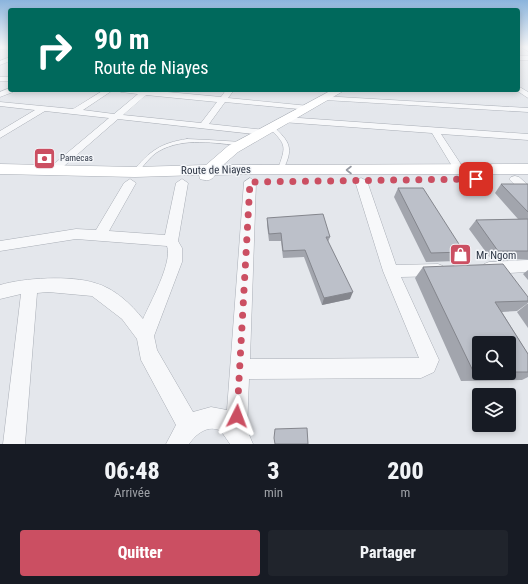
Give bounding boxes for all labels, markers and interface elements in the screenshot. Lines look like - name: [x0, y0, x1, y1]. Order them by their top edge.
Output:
- text: 90 m: [94, 23, 150, 56]
- icon: right: [28, 24, 80, 76]
- text: Route de Niayes: [94, 57, 209, 78]
- bank icon: Pamecas: [32, 145, 58, 171]
- place label: Pamecas: [60, 153, 93, 163]
- pin: [459, 162, 493, 196]
- street label: Route de Niayes: [181, 163, 251, 177]
- one-way arrow: [346, 166, 352, 174]
- icon: arrive: [465, 168, 487, 190]
- shop icon: Mr Ngom: [447, 242, 473, 268]
- place label: Mr Ngom: [476, 249, 516, 262]
- map controls: [472, 336, 516, 432]
- button: search: [472, 336, 516, 380]
- button: layers: [472, 388, 516, 432]
- position arrow: [216, 395, 258, 437]
- text: 06:48: [104, 457, 160, 485]
- text: 3: [267, 457, 280, 485]
- text: 200: [387, 457, 424, 485]
- text: Arrivée: [114, 485, 150, 500]
- text: min: [264, 485, 283, 500]
- text: m: [401, 485, 410, 500]
- button: Quitter: [20, 530, 260, 576]
- button: Partager: [268, 530, 508, 576]

